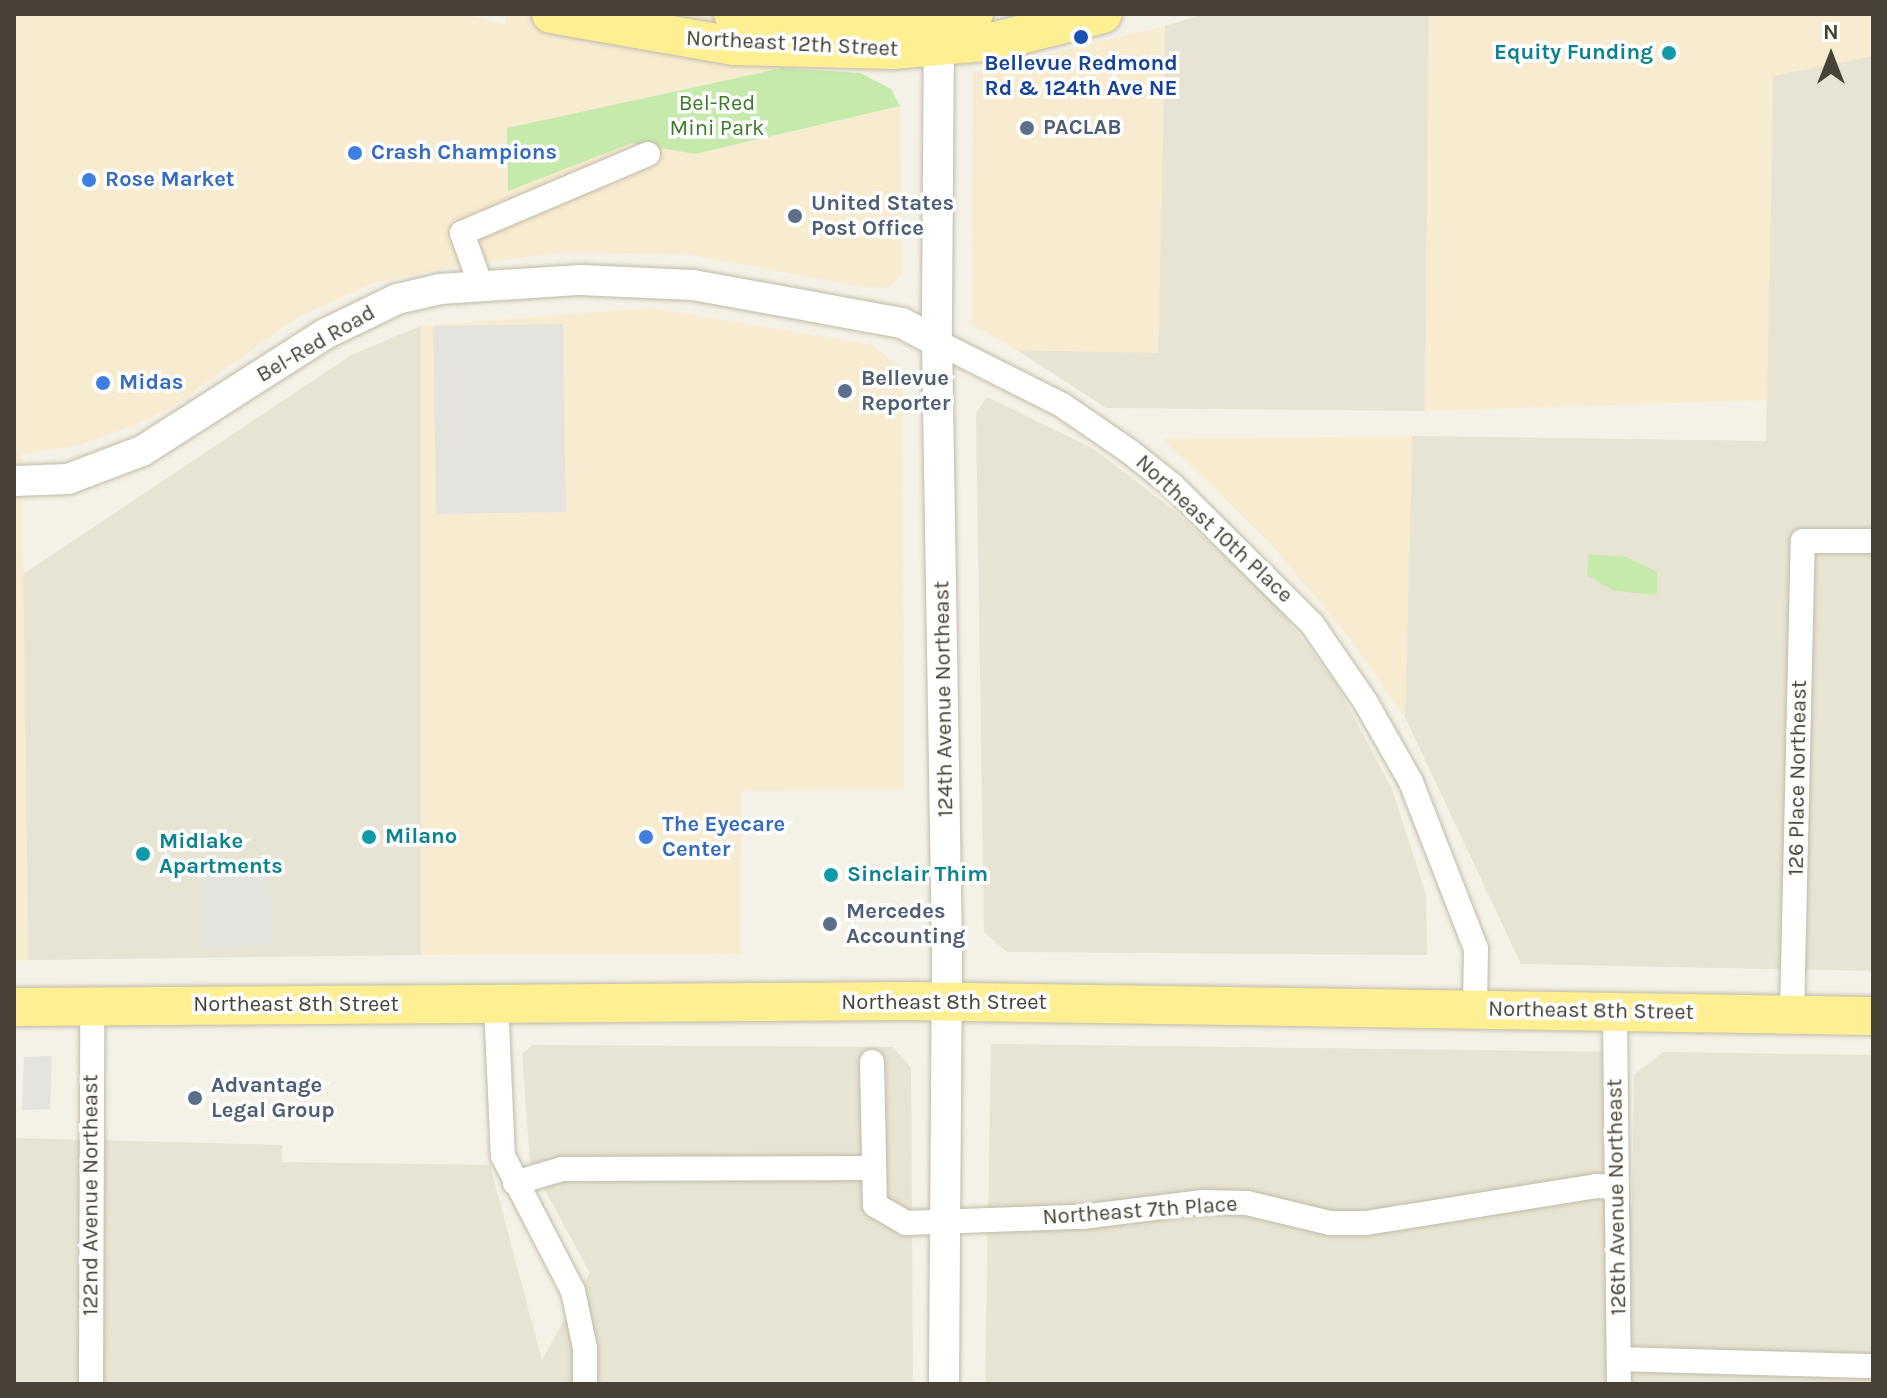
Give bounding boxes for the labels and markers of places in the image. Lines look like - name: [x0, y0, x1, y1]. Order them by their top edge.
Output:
- marker: Bellevue Redmond Rd & 124th Ave NE: [1072, 28, 1090, 46]
- place label: Equity Funding: [1494, 40, 1653, 66]
- marker: Equity Funding: [1660, 44, 1678, 62]
- place label: Bellevue Redmond Rd & 124th Ave NE: [984, 50, 1178, 102]
- place label: PACLAB: [1043, 115, 1121, 141]
- marker: PACLAB: [1018, 119, 1036, 137]
- place label: Crash Champions: [371, 140, 557, 166]
- marker: Crash Champions: [346, 144, 364, 162]
- place label: Rose Market: [105, 167, 235, 193]
- marker: Rose Market: [80, 171, 98, 189]
- place label: United States Post Office: [811, 190, 954, 242]
- marker: United States Post Office: [786, 207, 804, 225]
- place label: Bellevue Reporter: [861, 365, 950, 416]
- place label: Midas: [119, 370, 183, 396]
- marker: Midas: [94, 374, 112, 392]
- marker: Bellevue Reporter: [836, 382, 854, 400]
- place label: The Eyecare Center: [662, 811, 785, 862]
- place label: Milano: [385, 824, 457, 850]
- place label: Midlake Apartments: [159, 828, 283, 880]
- marker: Milano: [360, 828, 378, 846]
- marker: The Eyecare Center: [637, 828, 655, 846]
- marker: Midlake Apartments: [134, 845, 152, 863]
- place label: Sinclair Thim: [847, 862, 988, 888]
- marker: Sinclair Thim: [822, 866, 840, 884]
- place label: Mercedes Accounting: [846, 898, 965, 950]
- marker: Mercedes Accounting: [821, 915, 839, 933]
- place label: Advantage Legal Group: [211, 1072, 335, 1124]
- marker: Advantage Legal Group: [186, 1089, 204, 1107]

